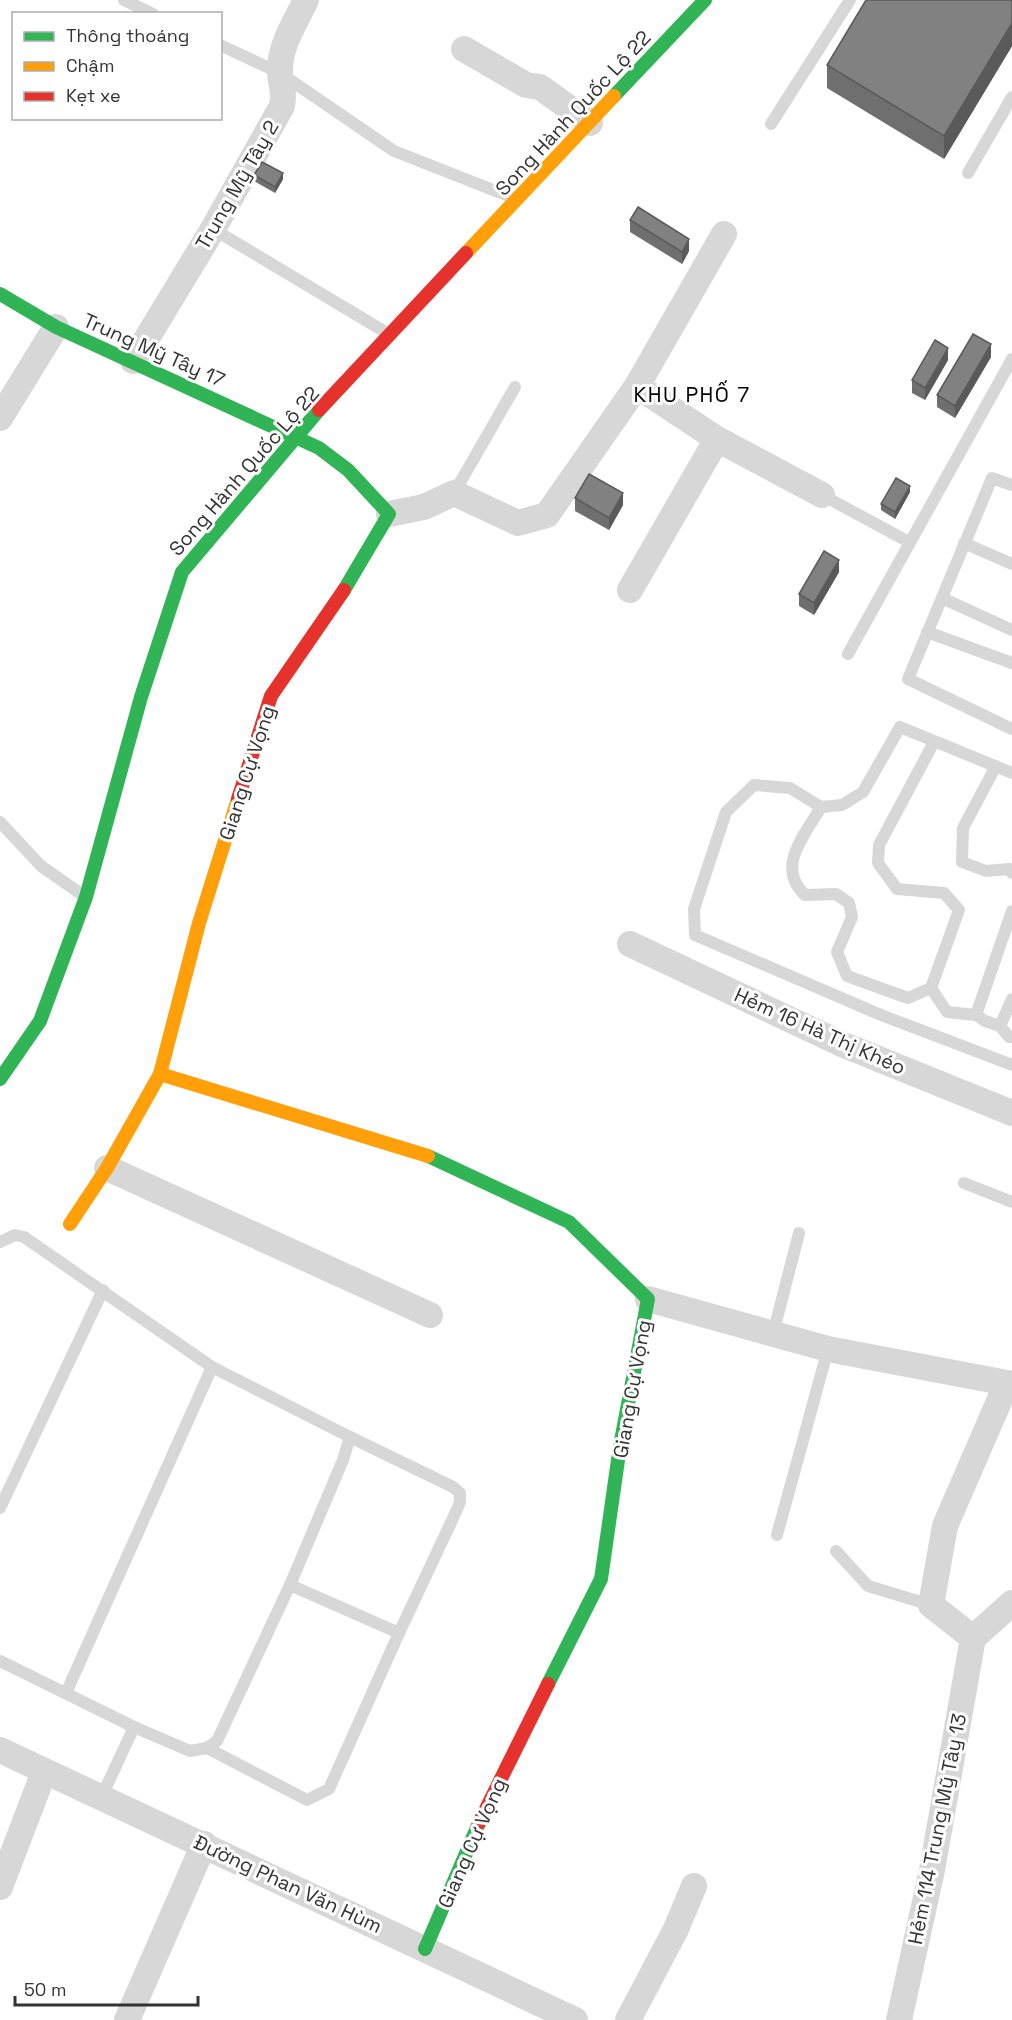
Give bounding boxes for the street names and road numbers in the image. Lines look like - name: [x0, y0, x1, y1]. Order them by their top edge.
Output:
- street label: Song Hành Quốc Lộ 22: [490, 25, 656, 201]
- street label: Trung Mỹ Tây 2: [189, 116, 285, 254]
- street label: Trung Mỹ Tây 17: [79, 307, 229, 393]
- street label: Song Hành Quốc Lộ 22: [163, 381, 325, 561]
- street label: Giang Cự Vọng: [213, 702, 281, 844]
- street label: Hẻm 16 Hà Thị Khéo: [730, 981, 910, 1081]
- street label: Giang Cự Vọng: [607, 1318, 657, 1460]
- street label: Hẻm 114 Trung Mỹ Tây 13: [902, 1711, 972, 1947]
- street label: Giang Cự Vọng: [432, 1774, 512, 1912]
- street label: Đường Phan Văn Hùm: [190, 1829, 386, 1939]

